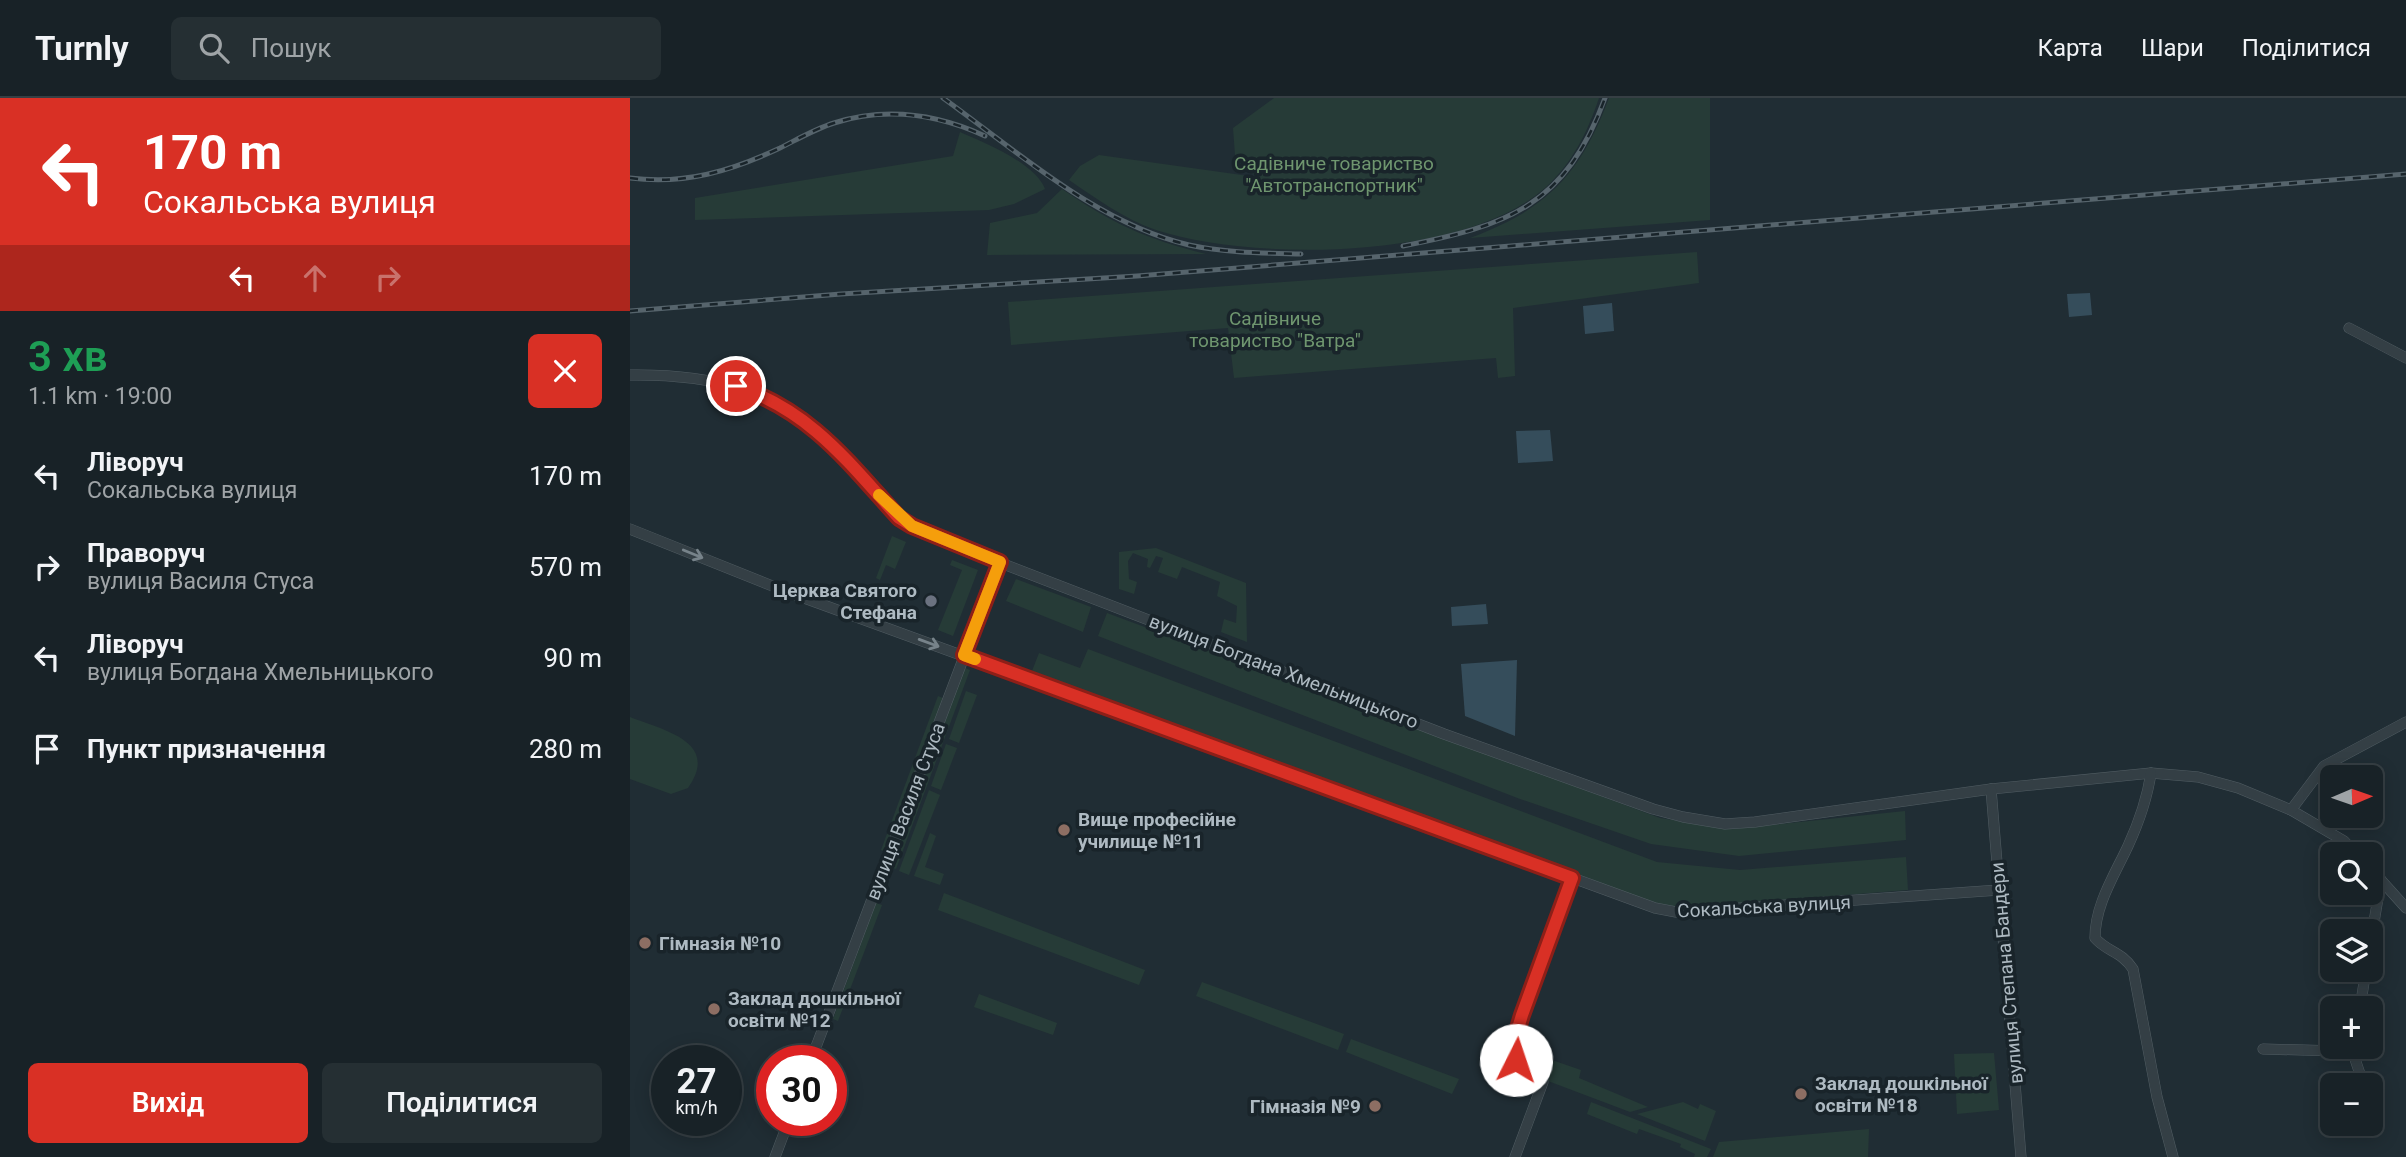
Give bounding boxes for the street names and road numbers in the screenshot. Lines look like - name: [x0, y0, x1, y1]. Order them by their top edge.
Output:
- street label: вулиця Богдана Хмельницького: [1146, 609, 1422, 734]
- street label: вулиця Василя Стуса: [861, 719, 950, 903]
- street label: вулиця Степана Бандери: [1985, 861, 2028, 1085]
- street label: Сокальська вулиця: [1677, 890, 1851, 923]

